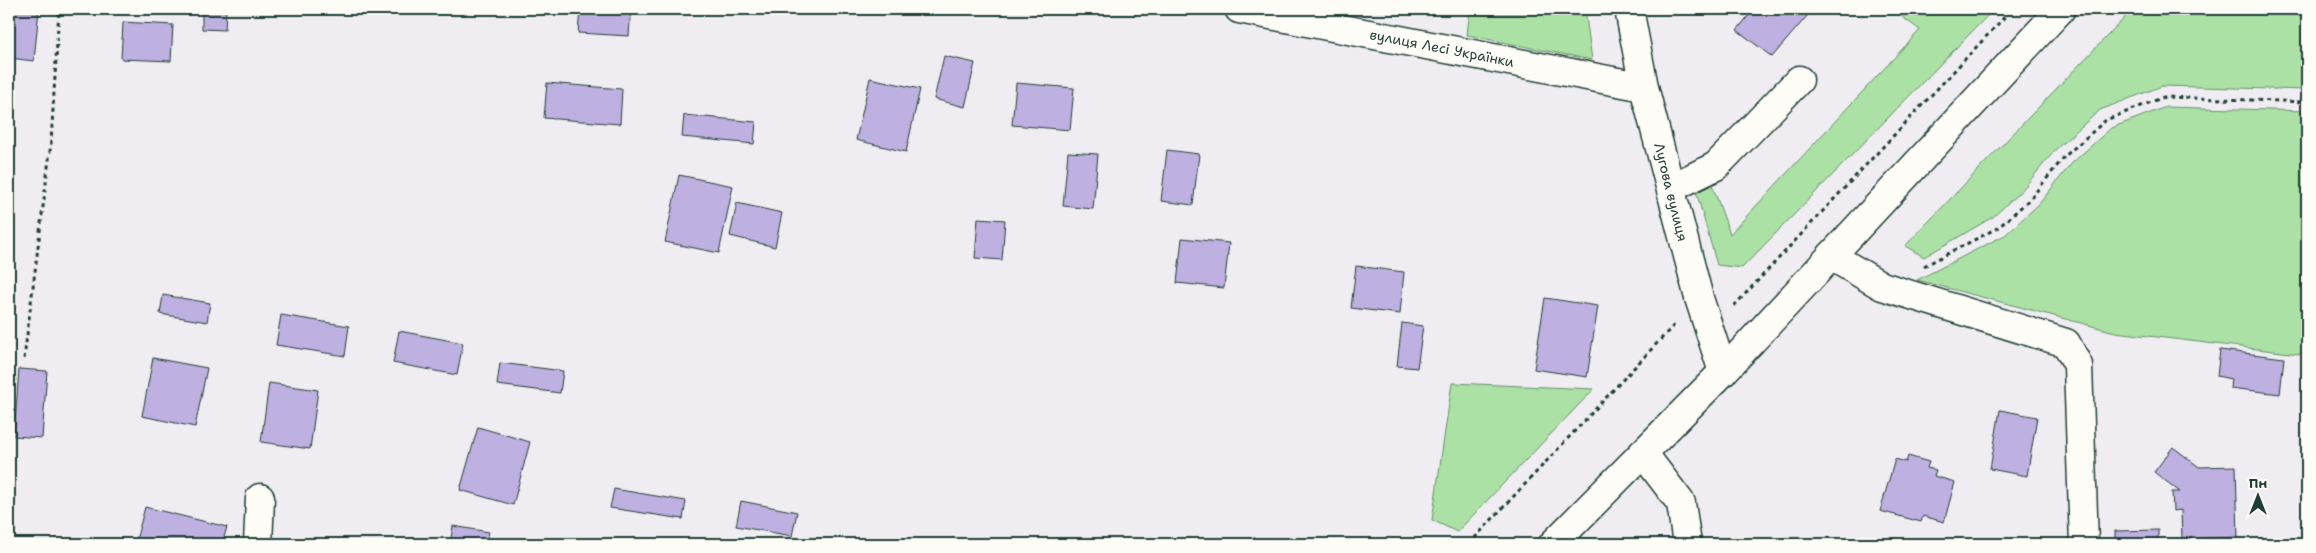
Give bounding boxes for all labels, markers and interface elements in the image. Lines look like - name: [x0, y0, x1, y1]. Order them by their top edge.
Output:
- street label: вулиця Лесі Українки: [1368, 25, 1516, 71]
- street label: Лугова вулиця: [1650, 141, 1692, 243]
- north arrow: [2234, 470, 2284, 520]
- text: Пн: [2249, 474, 2267, 492]

